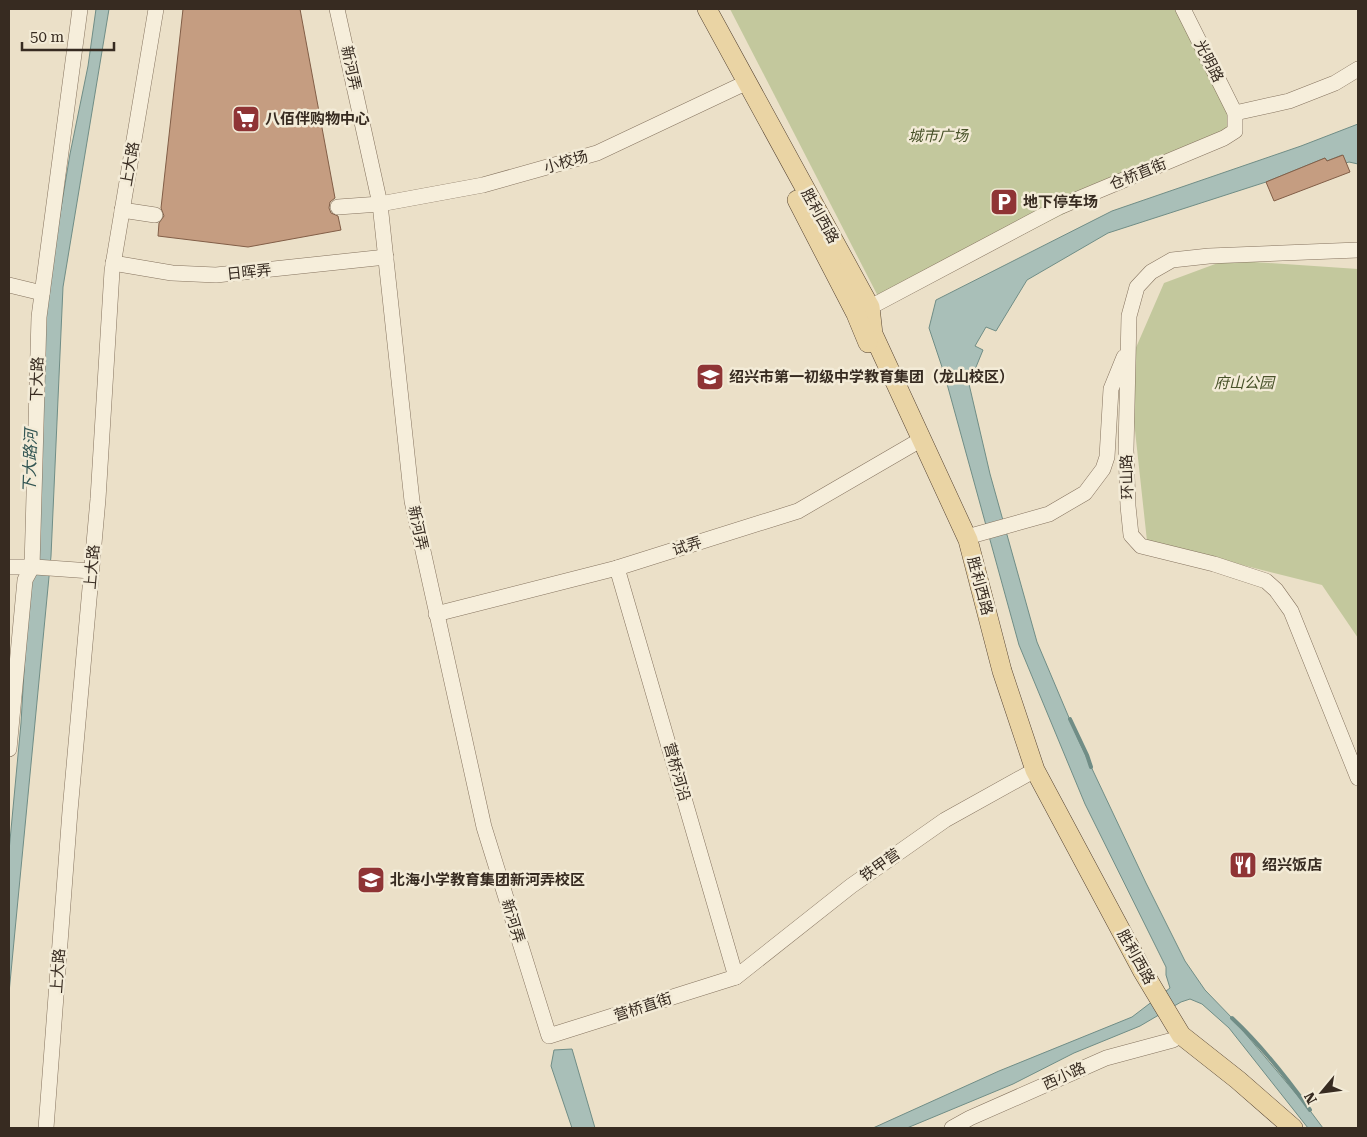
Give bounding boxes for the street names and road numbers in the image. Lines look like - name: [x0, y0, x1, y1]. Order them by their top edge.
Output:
- street label: 光明路: [1191, 37, 1227, 85]
- street label: 新河弄: [338, 44, 364, 92]
- street label: 上大路: [117, 140, 143, 188]
- street label: 小校场: [542, 147, 590, 177]
- street label: 仓桥直街: [1107, 154, 1169, 194]
- street label: 胜利西路: [798, 185, 842, 247]
- street label: 日晖弄: [226, 261, 272, 283]
- street label: 下大路: [27, 356, 47, 402]
- street label: 环山路: [1117, 454, 1137, 500]
- street label: 新河弄: [405, 504, 431, 552]
- street label: 试弄: [670, 533, 704, 559]
- street label: 上大路: [81, 544, 103, 590]
- street label: 胜利西路: [964, 555, 996, 617]
- street label: 营桥河沿: [660, 741, 694, 803]
- street label: 铁甲营: [856, 845, 904, 885]
- street label: 新河弄: [498, 897, 528, 945]
- street label: 胜利西路: [1114, 926, 1158, 988]
- street label: 上大路: [47, 948, 69, 994]
- street label: 营桥直街: [612, 989, 674, 1025]
- street label: 西小路: [1040, 1059, 1088, 1093]

